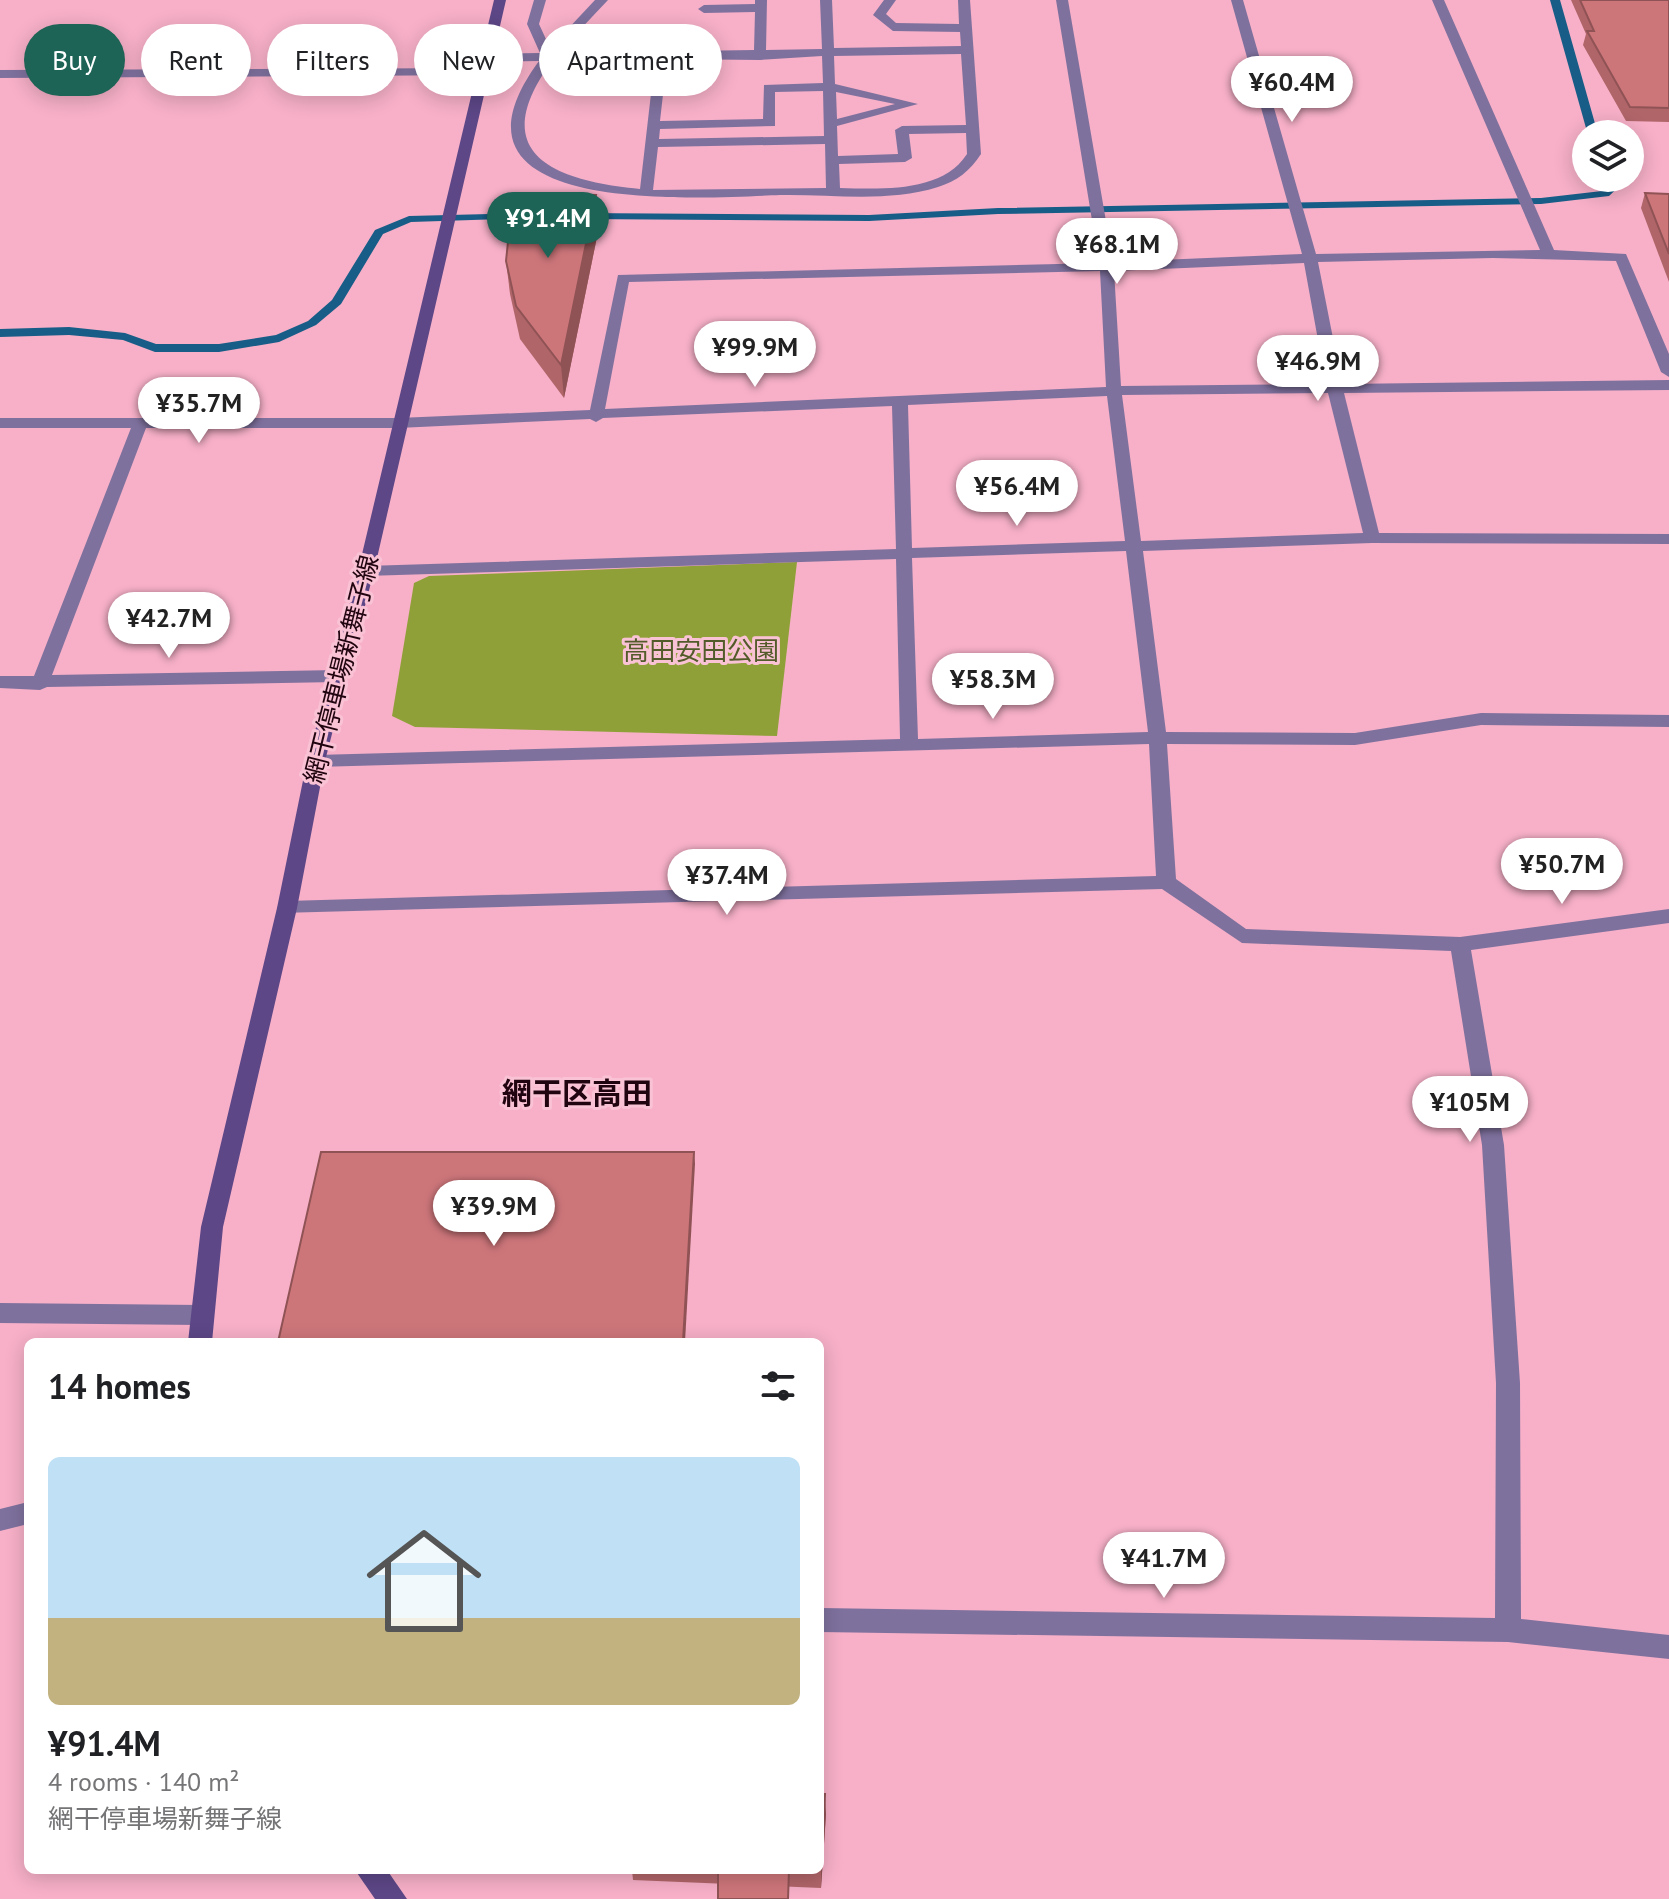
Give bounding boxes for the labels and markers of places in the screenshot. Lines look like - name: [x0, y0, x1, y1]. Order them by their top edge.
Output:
- pin: ¥60.4M: [1227, 56, 1357, 124]
- pin: ¥91.4M: [483, 192, 613, 260]
- pin: ¥68.1M: [1052, 218, 1182, 286]
- pin: ¥99.9M: [690, 321, 820, 389]
- pin: ¥46.9M: [1253, 335, 1383, 403]
- pin: ¥35.7M: [134, 377, 264, 445]
- pin: ¥56.4M: [952, 460, 1082, 528]
- pin: ¥42.7M: [104, 592, 234, 660]
- pin: ¥58.3M: [928, 653, 1058, 721]
- pin: ¥50.7M: [1497, 838, 1627, 906]
- pin: ¥37.4M: [662, 849, 792, 917]
- pin: ¥105M: [1414, 1076, 1526, 1144]
- pin: ¥39.9M: [429, 1180, 559, 1248]
- pin: ¥41.7M: [1099, 1532, 1229, 1600]

